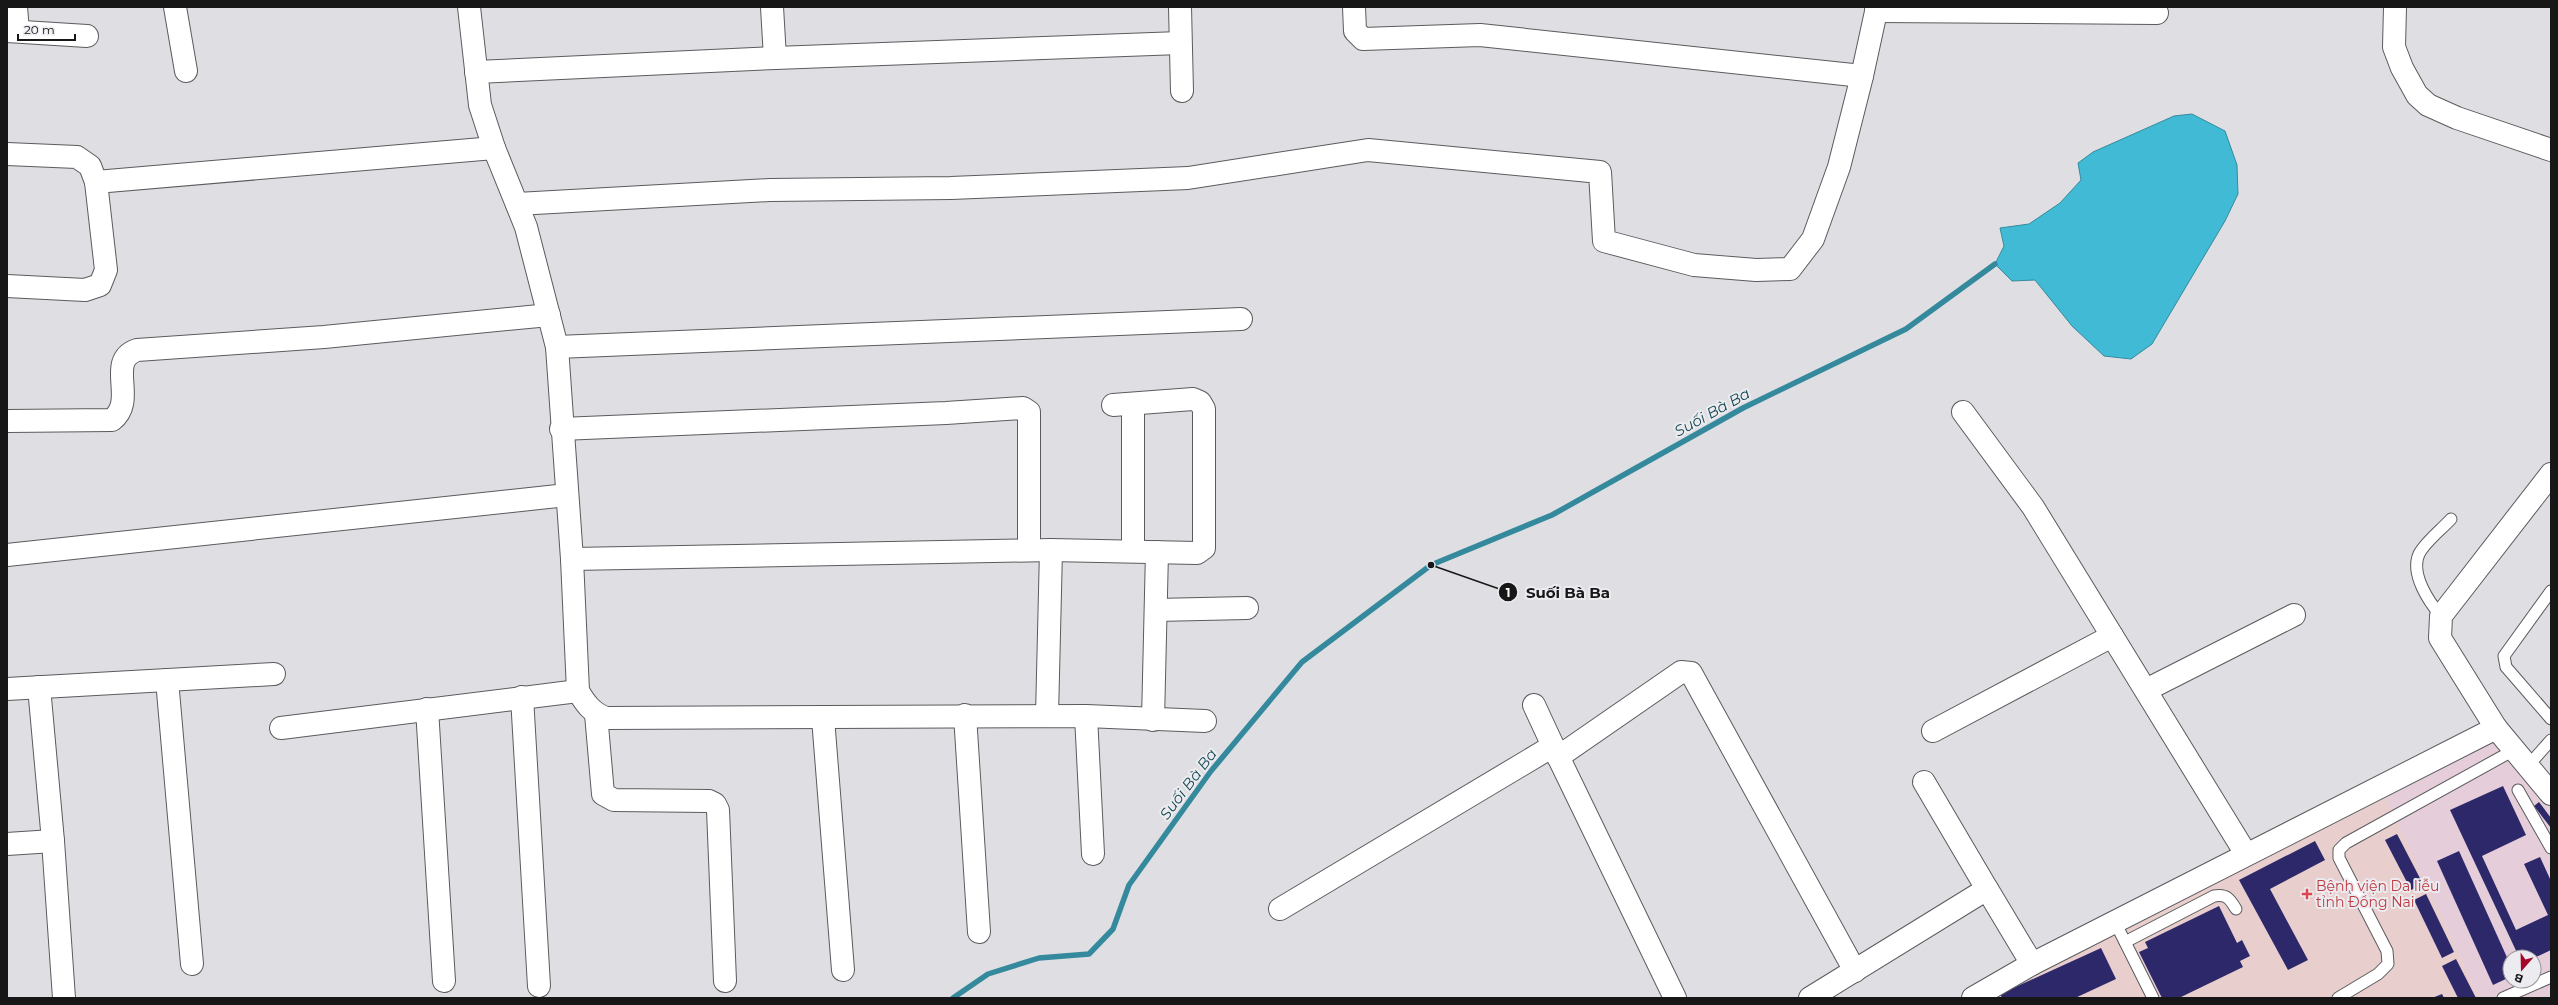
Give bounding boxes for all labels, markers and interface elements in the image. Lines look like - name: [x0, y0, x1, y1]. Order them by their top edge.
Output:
- scale bar: [18, 16, 75, 42]
- text: 20 m: [24, 22, 55, 37]
- water label: Suối Bà Ba: [1671, 383, 1753, 441]
- callout: Suối Bà Ba: [1498, 579, 1618, 606]
- text: Suối Bà Ba: [1526, 583, 1610, 602]
- text: 1: [1506, 585, 1510, 600]
- water label: Suối Bà Ba: [1155, 745, 1221, 823]
- place label: Bệnh viện Da liễu tỉnh Đồng Nai: [2316, 877, 2439, 911]
- marker: Bệnh viện Da liễu tỉnh Đồng Nai: [2301, 888, 2313, 900]
- north arrow: [2502, 949, 2542, 989]
- text: B: [2512, 970, 2525, 986]

